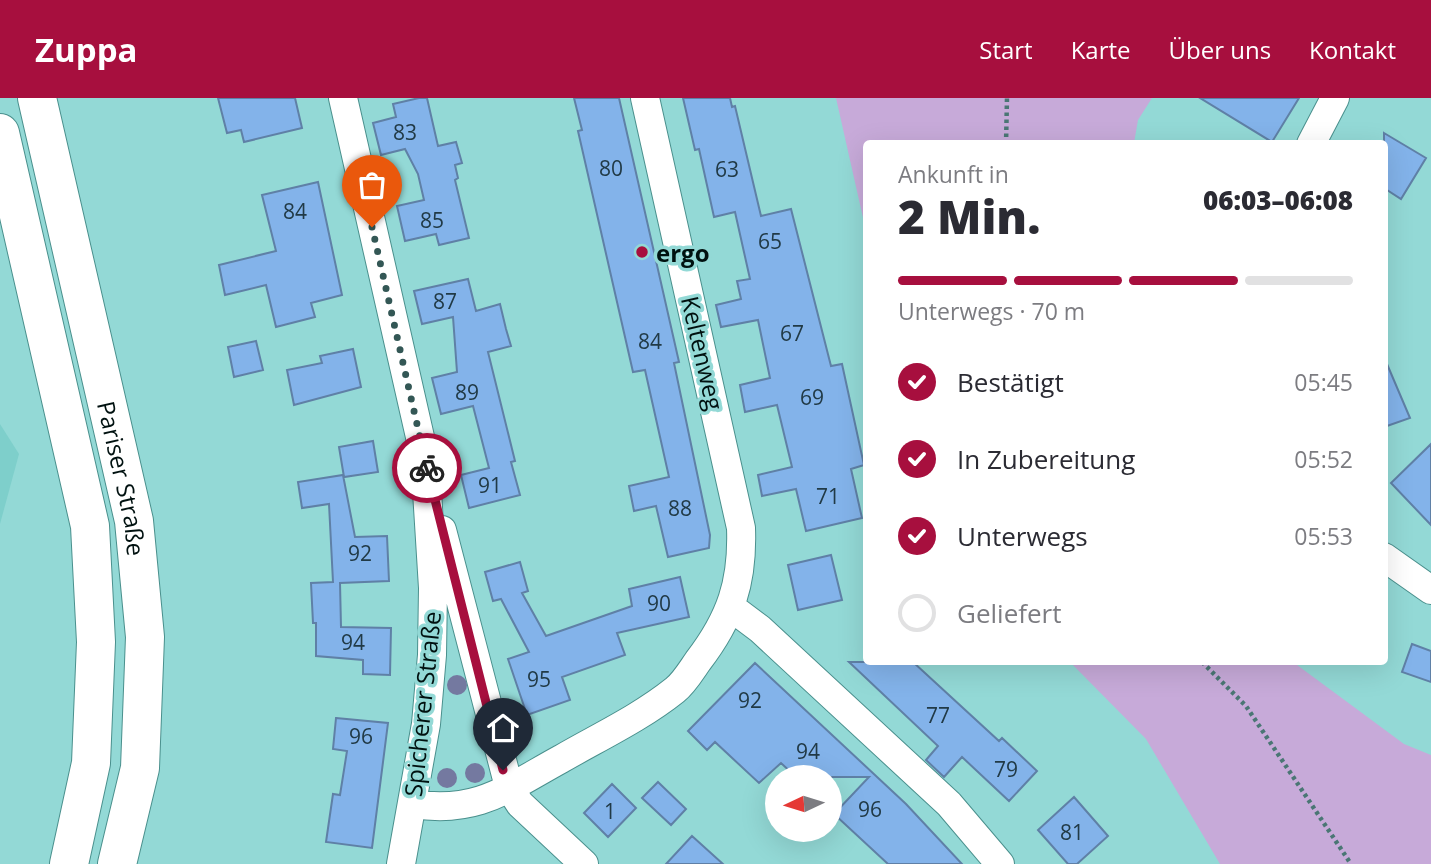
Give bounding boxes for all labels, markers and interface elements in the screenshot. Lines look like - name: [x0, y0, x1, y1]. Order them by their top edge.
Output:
- text: Zuppa: [35, 27, 138, 72]
- text: Start: [979, 33, 1033, 66]
- text: Karte: [1071, 33, 1131, 66]
- text: Über uns: [1169, 33, 1271, 66]
- text: Kontakt: [1309, 33, 1396, 66]
- house number: 83: [393, 118, 417, 146]
- house number: 80: [599, 154, 623, 182]
- pin: [342, 155, 402, 227]
- house number: 63: [715, 155, 739, 183]
- text: Ankunft in: [898, 158, 1009, 190]
- icon: bag: [353, 166, 391, 204]
- text: 06:03–06:08: [1203, 182, 1353, 218]
- text: 2 Min.: [898, 185, 1040, 247]
- house number: 84: [283, 197, 307, 225]
- house number: 85: [420, 206, 444, 234]
- house number: 65: [758, 227, 782, 255]
- place label: ergo: [656, 236, 710, 269]
- marker: ergo: [634, 244, 650, 260]
- house number: 87: [433, 287, 457, 315]
- street label: Keltenweg: [674, 293, 732, 413]
- text: Unterwegs · 70 m: [898, 295, 1085, 327]
- house number: 67: [780, 319, 804, 347]
- house number: 84: [638, 327, 662, 355]
- icon: check: [898, 363, 936, 401]
- text: Bestätigt: [957, 364, 1064, 400]
- text: 05:45: [1294, 366, 1353, 398]
- house number: 89: [455, 378, 479, 406]
- house number: 69: [800, 383, 824, 411]
- street label: Pariser Straße: [90, 397, 154, 557]
- courier: [392, 433, 462, 503]
- icon: check: [898, 440, 936, 478]
- text: In Zubereitung: [957, 441, 1135, 477]
- text: 05:52: [1294, 443, 1353, 475]
- icon: bike: [408, 449, 446, 487]
- house number: 91: [478, 471, 502, 499]
- house number: 71: [816, 482, 840, 510]
- house number: 88: [668, 494, 692, 522]
- icon: check: [898, 517, 936, 555]
- text: Unterwegs: [957, 518, 1088, 554]
- text: 05:53: [1294, 520, 1353, 552]
- house number: 92: [348, 539, 372, 567]
- house number: 90: [647, 589, 671, 617]
- text: Geliefert: [957, 595, 1061, 631]
- street label: Spicherer Straße: [396, 610, 448, 798]
- house number: 94: [341, 628, 365, 656]
- house number: 95: [527, 665, 551, 693]
- house number: 92: [738, 686, 762, 714]
- pin: [473, 698, 533, 770]
- house number: 77: [926, 701, 950, 729]
- icon: home: [484, 709, 522, 747]
- house number: 96: [349, 722, 373, 750]
- house number: 94: [796, 737, 820, 765]
- house number: 79: [994, 755, 1018, 783]
- north arrow: [765, 765, 842, 842]
- map controls: [765, 765, 842, 842]
- house number: 96: [858, 795, 882, 823]
- house number: 1: [604, 797, 616, 825]
- house number: 81: [1060, 818, 1084, 846]

